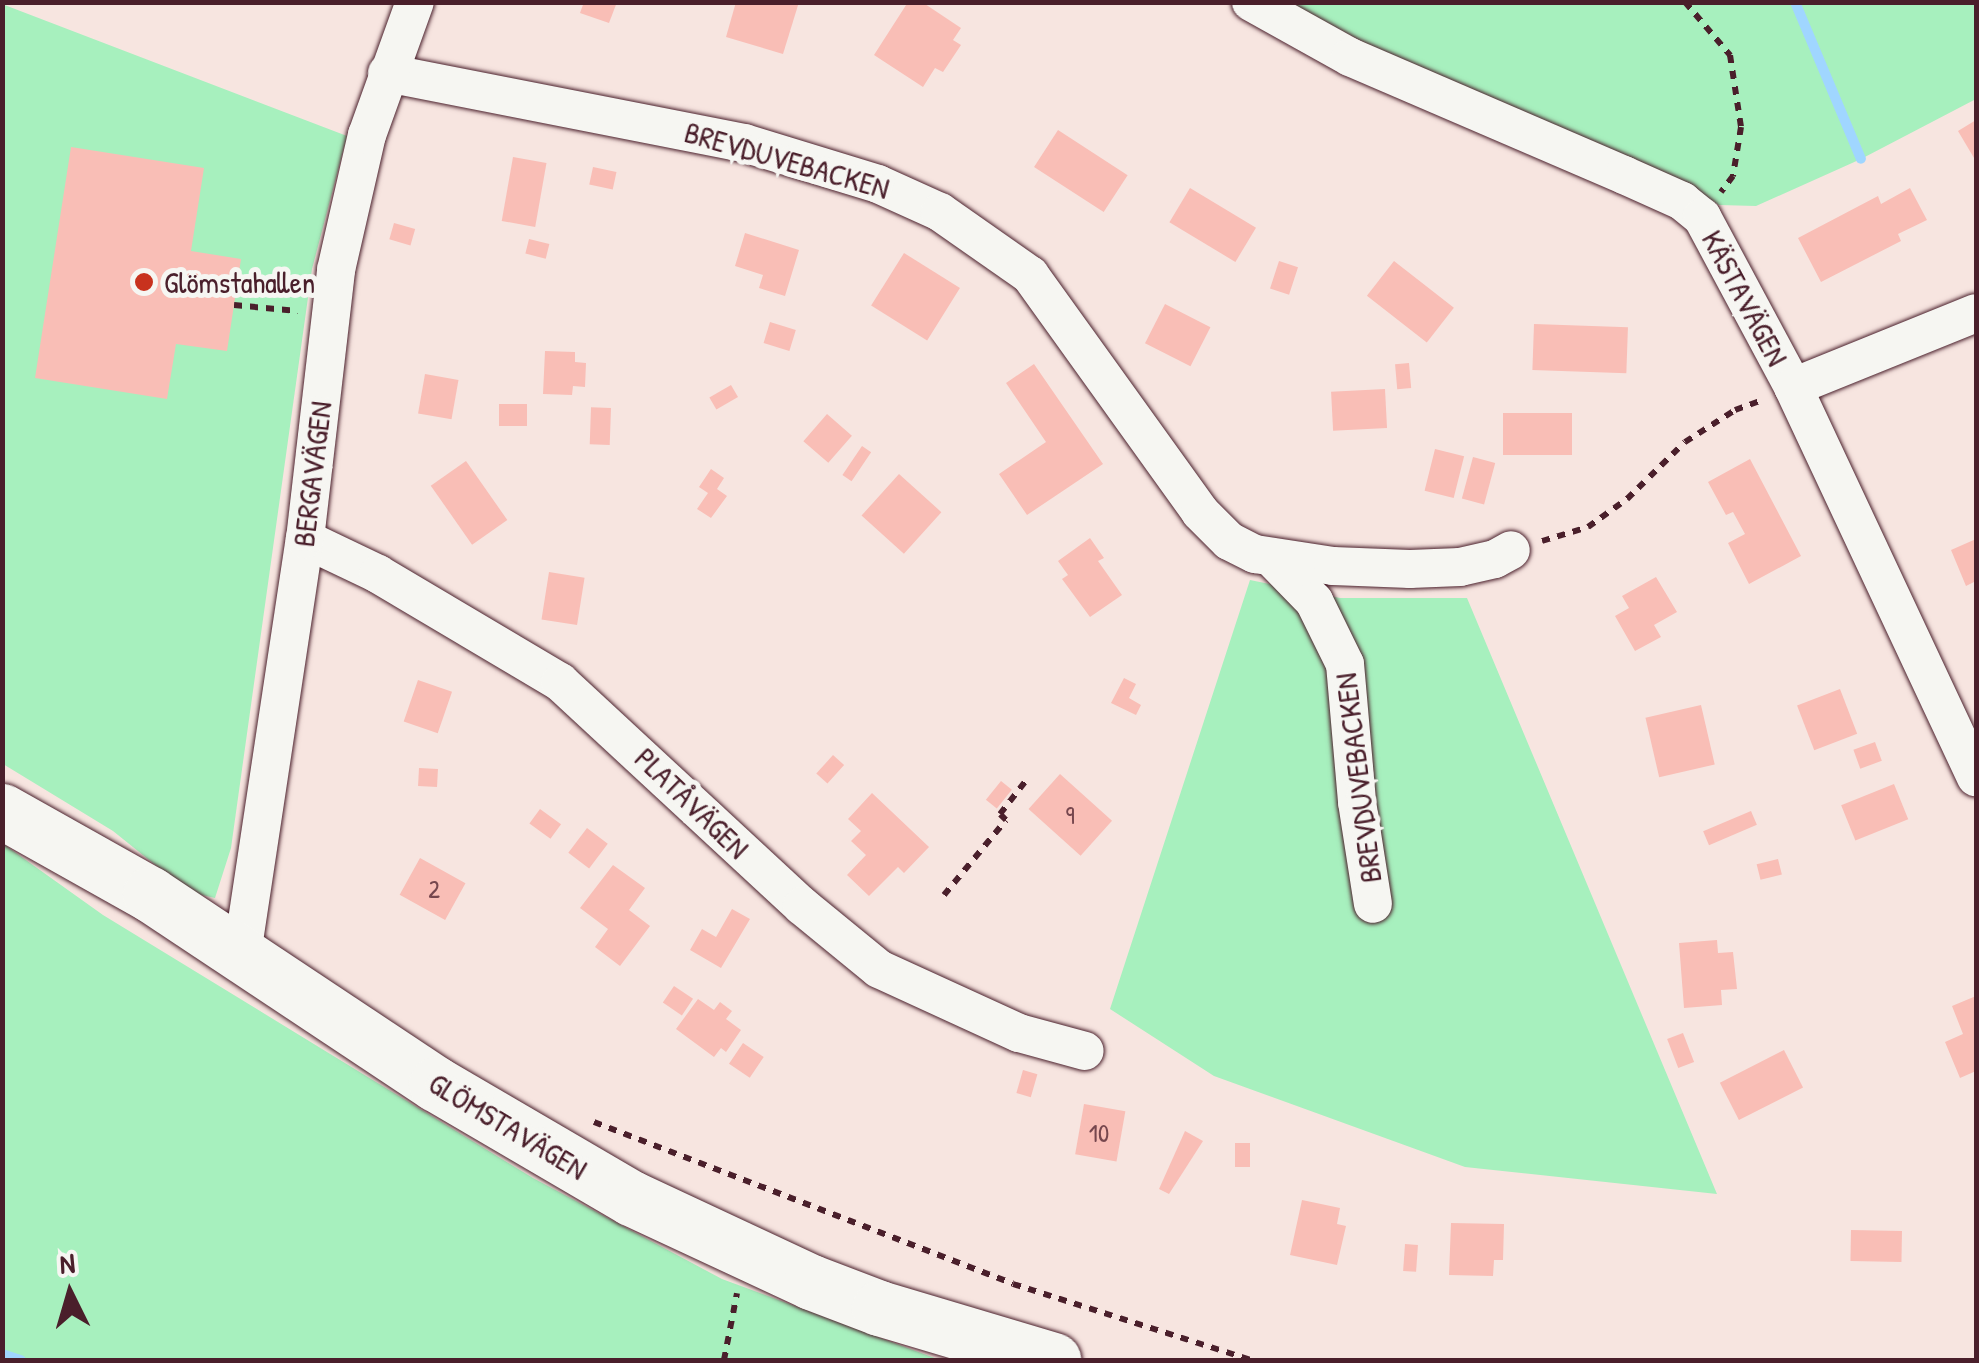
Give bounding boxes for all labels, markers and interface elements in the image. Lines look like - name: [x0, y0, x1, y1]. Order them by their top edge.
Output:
- street label: BREVDUVEBACKEN: [681, 114, 893, 206]
- street label: KÄSTAVÄGEN: [1694, 224, 1796, 372]
- place label: Glömstahallen: [164, 264, 315, 300]
- marker: Glömstahallen: [133, 271, 155, 293]
- street label: BERGAVÄGEN: [285, 399, 339, 549]
- street label: BREVDUVEBACKEN: [1327, 671, 1389, 885]
- street label: PLATÅVÄGEN: [628, 740, 756, 866]
- house number: 9: [1065, 800, 1075, 830]
- house number: 2: [428, 874, 440, 904]
- street label: GLÖMSTAVÄGEN: [423, 1065, 593, 1187]
- house number: 10: [1089, 1118, 1109, 1148]
- north arrow: [20, 1243, 120, 1343]
- text: N: [58, 1244, 76, 1283]

